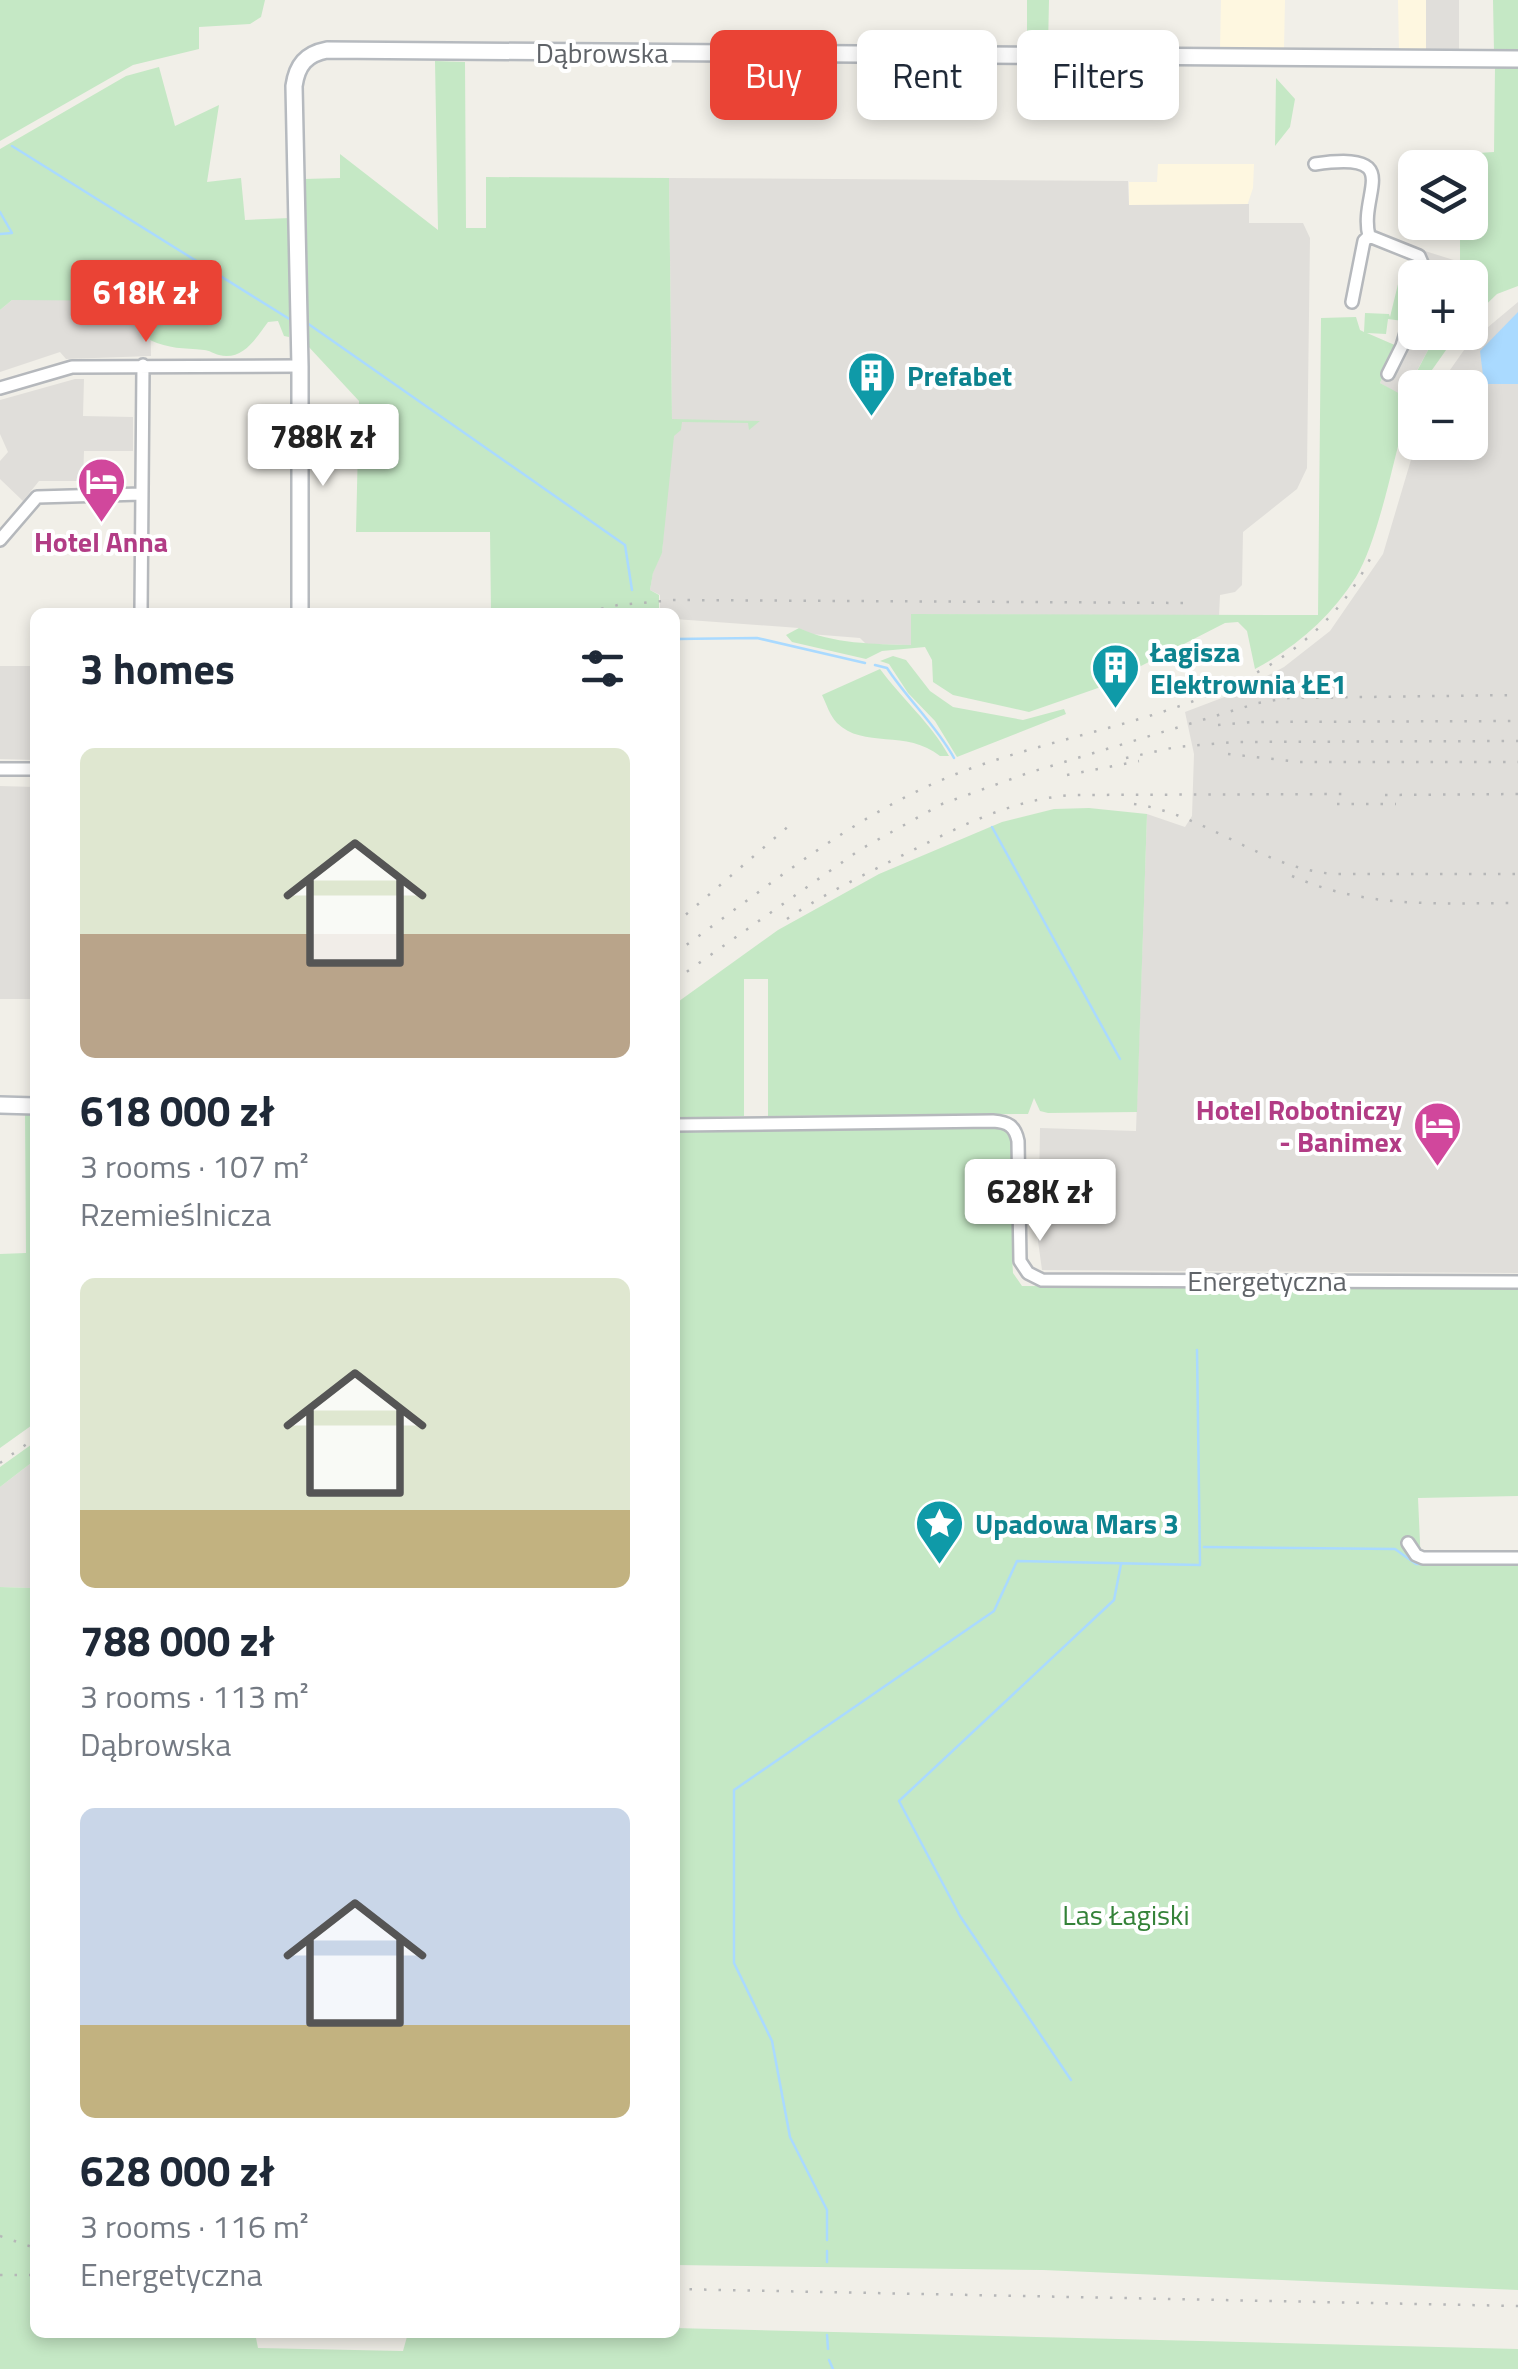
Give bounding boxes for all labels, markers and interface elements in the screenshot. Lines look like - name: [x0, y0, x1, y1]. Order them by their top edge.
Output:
- chip: Buy: [710, 30, 837, 120]
- chip: Rent: [857, 30, 997, 120]
- chip: Filters: [1017, 30, 1179, 120]
- street label: Dąbrowska: [536, 31, 668, 74]
- map controls: [1398, 150, 1488, 460]
- button: layers: [1398, 150, 1488, 240]
- pin: 618K zł: [54, 260, 238, 345]
- button: +: [1398, 260, 1488, 350]
- text: 618K zł: [93, 268, 199, 316]
- building icon: Prefabet: [846, 350, 898, 418]
- place label: Prefabet: [907, 354, 1012, 397]
- button: −: [1398, 370, 1488, 460]
- pin: 788K zł: [231, 404, 415, 489]
- text: 788K zł: [270, 412, 376, 460]
- hotel icon: Hotel Anna: [75, 456, 127, 524]
- place label: Hotel Anna: [34, 520, 168, 563]
- place label: Łagisza Elektrownia ŁE1: [1149, 630, 1347, 705]
- text: 3 homes: [80, 636, 235, 700]
- icon: filters: [575, 641, 630, 696]
- building icon: Łagisza Elektrownia ŁE1: [1089, 642, 1141, 710]
- icon: home: [265, 813, 445, 993]
- text: 618 000 zł: [80, 1078, 275, 1142]
- place label: Hotel Robotniczy - Banimex: [1196, 1088, 1402, 1163]
- hotel icon: Hotel Robotniczy - Banimex: [1411, 1100, 1463, 1168]
- text: 3 rooms · 107 m²: [80, 1142, 309, 1190]
- pin: 628K zł: [948, 1159, 1132, 1244]
- text: 628K zł: [987, 1167, 1093, 1215]
- text: Rzemieślnicza: [80, 1190, 271, 1238]
- street label: Energetyczna: [1187, 1259, 1347, 1302]
- icon: home: [265, 1343, 445, 1523]
- place icon: Upadowa Mars 3: [914, 1498, 966, 1566]
- place label: Upadowa Mars 3: [975, 1502, 1179, 1545]
- text: 788 000 zł: [80, 1608, 275, 1672]
- text: 3 rooms · 113 m²: [80, 1672, 309, 1720]
- text: Dąbrowska: [80, 1720, 231, 1768]
- icon: home: [265, 1873, 445, 2053]
- park label: Las Łagiski: [1062, 1893, 1190, 1936]
- text: 628 000 zł: [80, 2138, 275, 2202]
- text: 3 rooms · 116 m²: [80, 2202, 309, 2250]
- text: Energetyczna: [80, 2250, 263, 2298]

